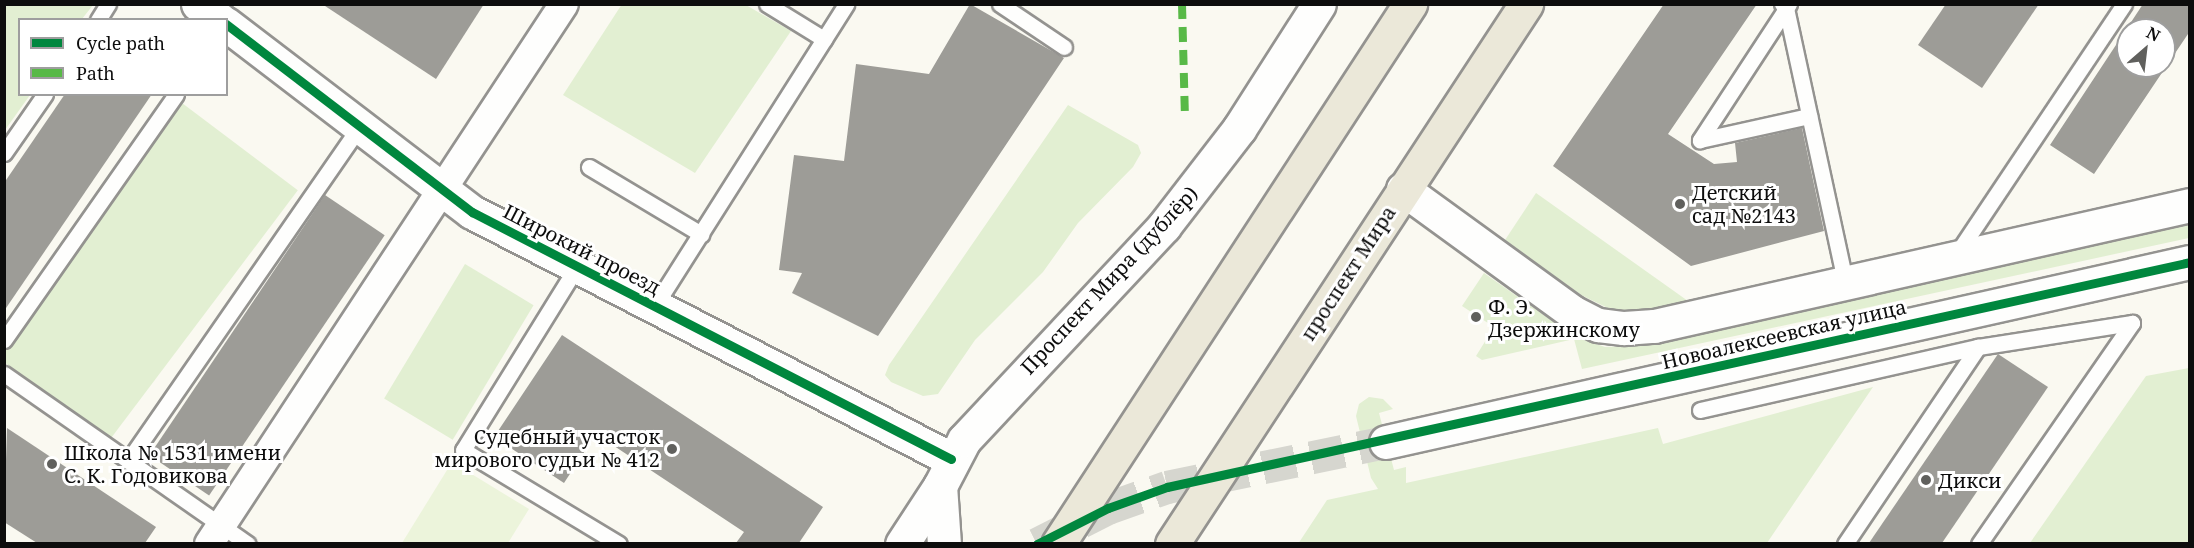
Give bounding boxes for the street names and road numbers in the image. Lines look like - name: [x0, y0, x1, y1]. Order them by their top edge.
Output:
- street label: Проспект Мира (дублёр): [1016, 181, 1202, 379]
- street label: Широкий проезд: [499, 199, 665, 299]
- street label: проспект Мира: [1296, 201, 1400, 345]
- street label: Новоалексеевская улица: [1659, 294, 1909, 374]

